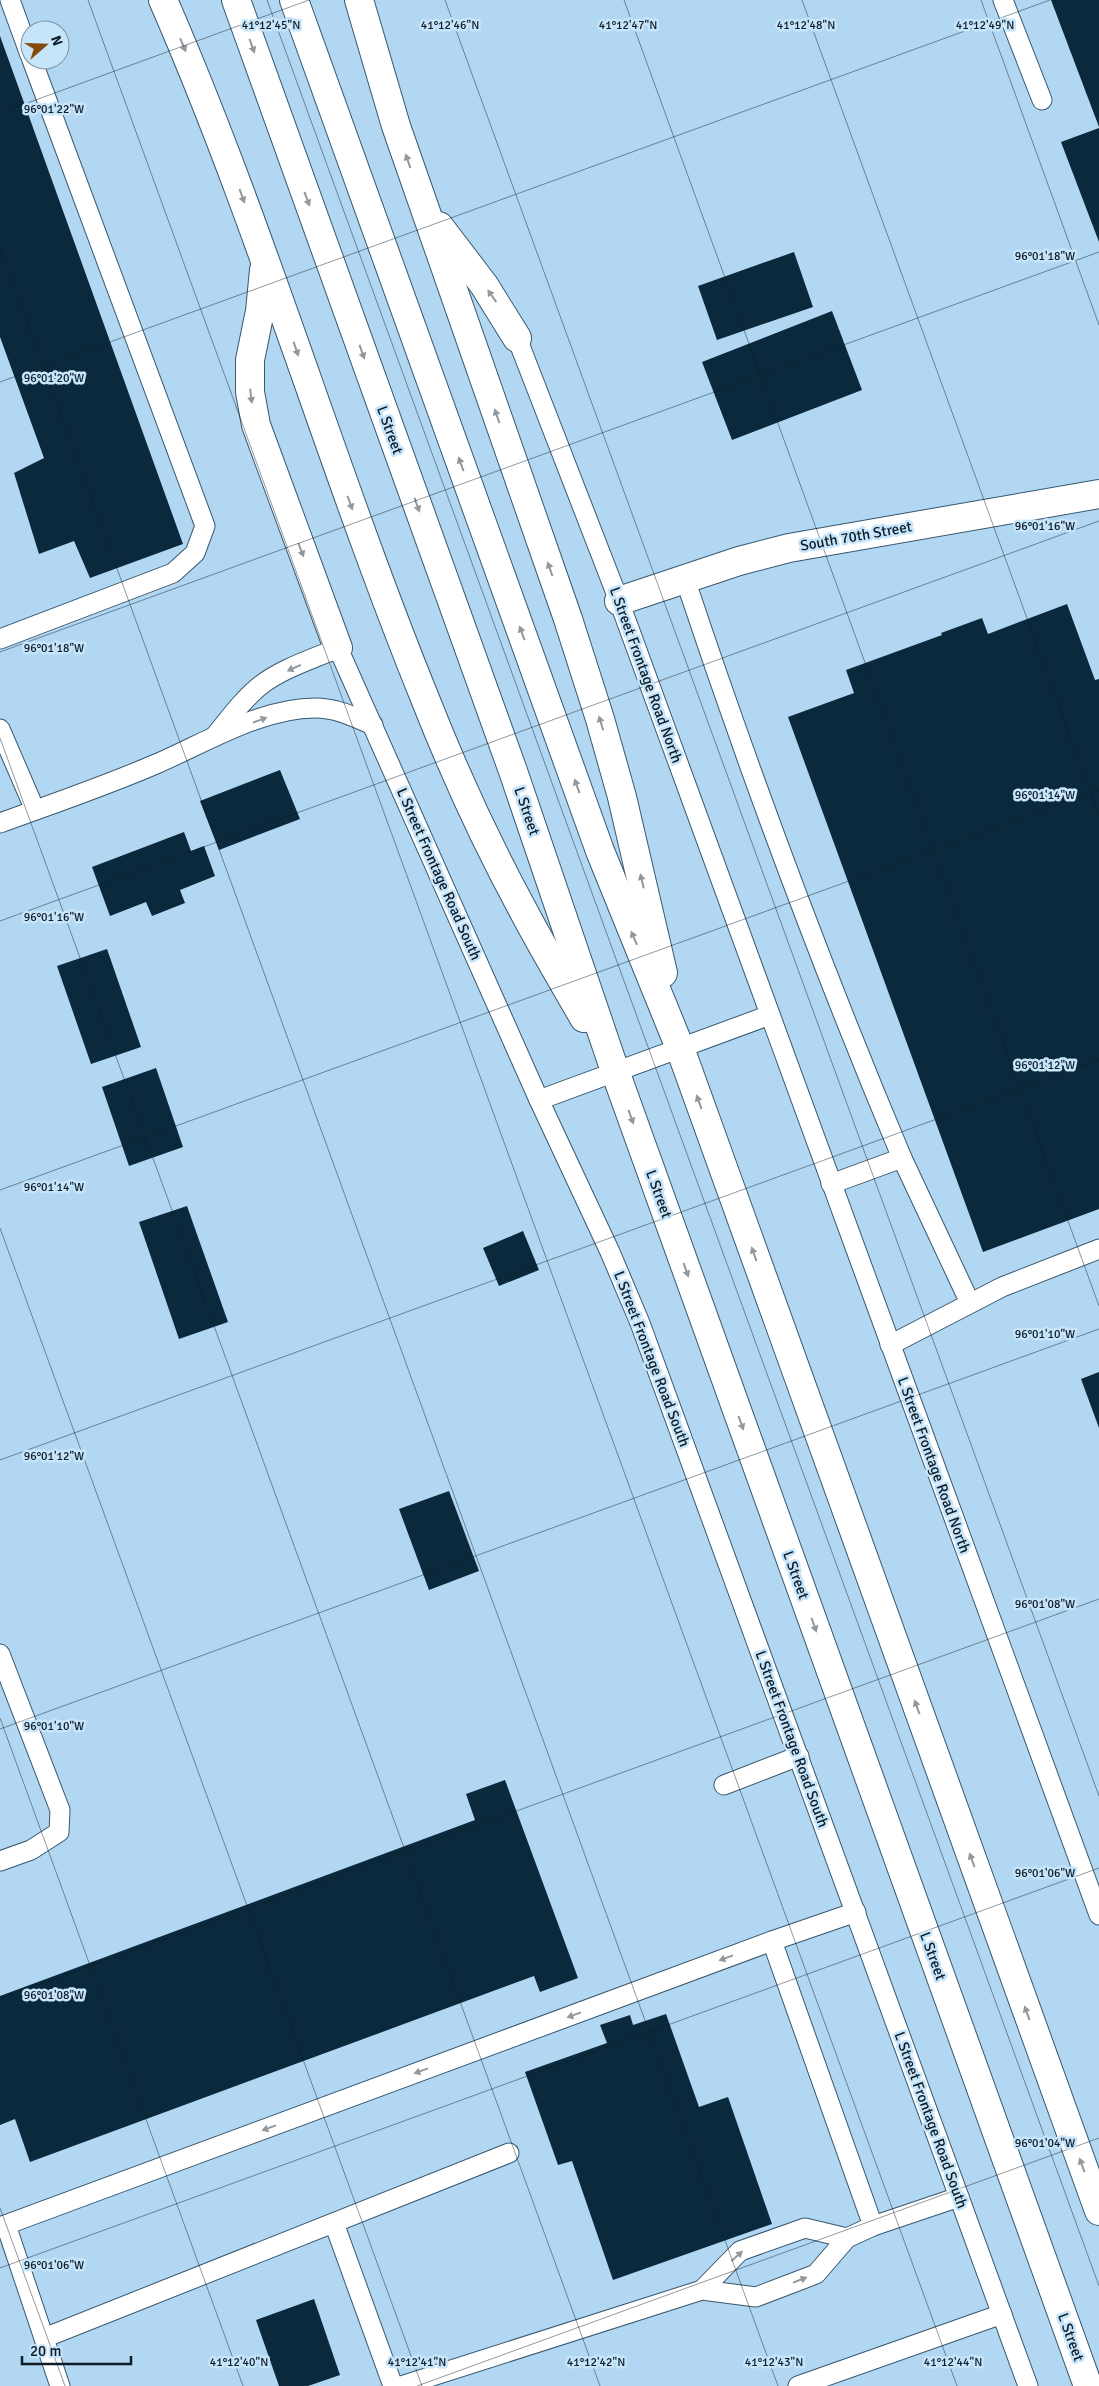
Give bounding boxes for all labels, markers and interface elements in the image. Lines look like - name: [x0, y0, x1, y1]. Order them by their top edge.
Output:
- text: 41°12'45"N: [242, 18, 300, 33]
- text: 41°12'46"N: [421, 18, 479, 33]
- text: 41°12'47"N: [599, 18, 657, 33]
- text: 41°12'48"N: [777, 18, 835, 33]
- text: 41°12'49"N: [956, 18, 1014, 33]
- north arrow: [20, 20, 70, 70]
- text: N: [47, 33, 66, 48]
- one-way arrow: [179, 38, 187, 52]
- one-way arrow: [248, 39, 256, 54]
- text: 96°01'22"W: [24, 102, 84, 117]
- one-way arrow: [404, 153, 412, 168]
- one-way arrow: [238, 189, 246, 204]
- one-way arrow: [303, 192, 311, 207]
- text: 96°01'18"W: [1015, 249, 1075, 264]
- one-way arrow: [487, 289, 497, 303]
- one-way arrow: [293, 342, 300, 357]
- one-way arrow: [359, 344, 366, 359]
- text: 96°01'20"W: [24, 371, 84, 386]
- one-way arrow: [247, 388, 255, 404]
- street label: L Street: [373, 403, 407, 457]
- one-way arrow: [493, 408, 500, 423]
- one-way arrow: [457, 456, 465, 471]
- one-way arrow: [347, 495, 354, 510]
- one-way arrow: [414, 497, 421, 512]
- street label: South 70th Street: [799, 517, 913, 555]
- text: 96°01'16"W: [1015, 519, 1075, 534]
- one-way arrow: [297, 543, 305, 558]
- one-way arrow: [546, 561, 554, 576]
- street label: L Street Frontage Road North: [606, 584, 686, 766]
- one-way arrow: [518, 625, 526, 640]
- text: 96°01'18"W: [24, 641, 84, 656]
- one-way arrow: [287, 664, 301, 672]
- one-way arrow: [252, 716, 267, 723]
- one-way arrow: [597, 716, 605, 731]
- one-way arrow: [573, 778, 581, 793]
- street label: L Street: [510, 784, 544, 838]
- street label: L Street Frontage Road South: [393, 785, 485, 963]
- text: 96°01'14"W: [1015, 788, 1075, 803]
- one-way arrow: [637, 872, 645, 888]
- text: 96°01'16"W: [24, 910, 84, 925]
- one-way arrow: [629, 931, 637, 945]
- text: 96°01'12"W: [1015, 1058, 1075, 1073]
- one-way arrow: [695, 1094, 702, 1109]
- one-way arrow: [627, 1110, 635, 1125]
- street label: L Street: [642, 1167, 676, 1221]
- text: 96°01'14"W: [24, 1180, 84, 1195]
- one-way arrow: [750, 1247, 757, 1262]
- one-way arrow: [682, 1263, 690, 1278]
- street label: L Street Frontage Road South: [610, 1269, 694, 1449]
- text: 96°01'10"W: [1015, 1327, 1075, 1342]
- street label: L Street Frontage Road North: [894, 1374, 974, 1556]
- one-way arrow: [737, 1416, 745, 1431]
- text: 96°01'12"W: [24, 1449, 84, 1464]
- street label: L Street: [779, 1548, 813, 1602]
- text: 96°01'08"W: [1015, 1597, 1075, 1612]
- one-way arrow: [811, 1618, 818, 1633]
- street label: L Street Frontage Road South: [752, 1648, 832, 1830]
- one-way arrow: [913, 1699, 921, 1714]
- text: 96°01'10"W: [24, 1719, 84, 1734]
- one-way arrow: [968, 1852, 976, 1867]
- text: 96°01'06"W: [1015, 1866, 1075, 1881]
- street label: L Street: [916, 1929, 950, 1983]
- one-way arrow: [718, 1954, 733, 1962]
- text: 96°01'08"W: [24, 1988, 84, 2003]
- one-way arrow: [1023, 2005, 1030, 2020]
- one-way arrow: [566, 2012, 581, 2019]
- street label: L Street Frontage Road South: [891, 2029, 971, 2211]
- one-way arrow: [413, 2067, 428, 2075]
- one-way arrow: [261, 2124, 276, 2132]
- text: 96°01'04"W: [1015, 2136, 1075, 2151]
- one-way arrow: [1078, 2158, 1085, 2173]
- one-way arrow: [730, 2250, 743, 2261]
- text: 96°01'06"W: [24, 2258, 84, 2273]
- one-way arrow: [792, 2276, 807, 2283]
- street label: L Street: [1054, 2310, 1088, 2364]
- scale bar: [22, 2334, 131, 2366]
- text: 20 m: [30, 2342, 61, 2360]
- text: 41°12'40"N: [210, 2355, 268, 2370]
- text: 41°12'41"N: [388, 2355, 446, 2370]
- text: 41°12'42"N: [567, 2355, 625, 2370]
- text: 41°12'43"N: [745, 2355, 803, 2370]
- text: 41°12'44"N: [924, 2355, 982, 2370]

